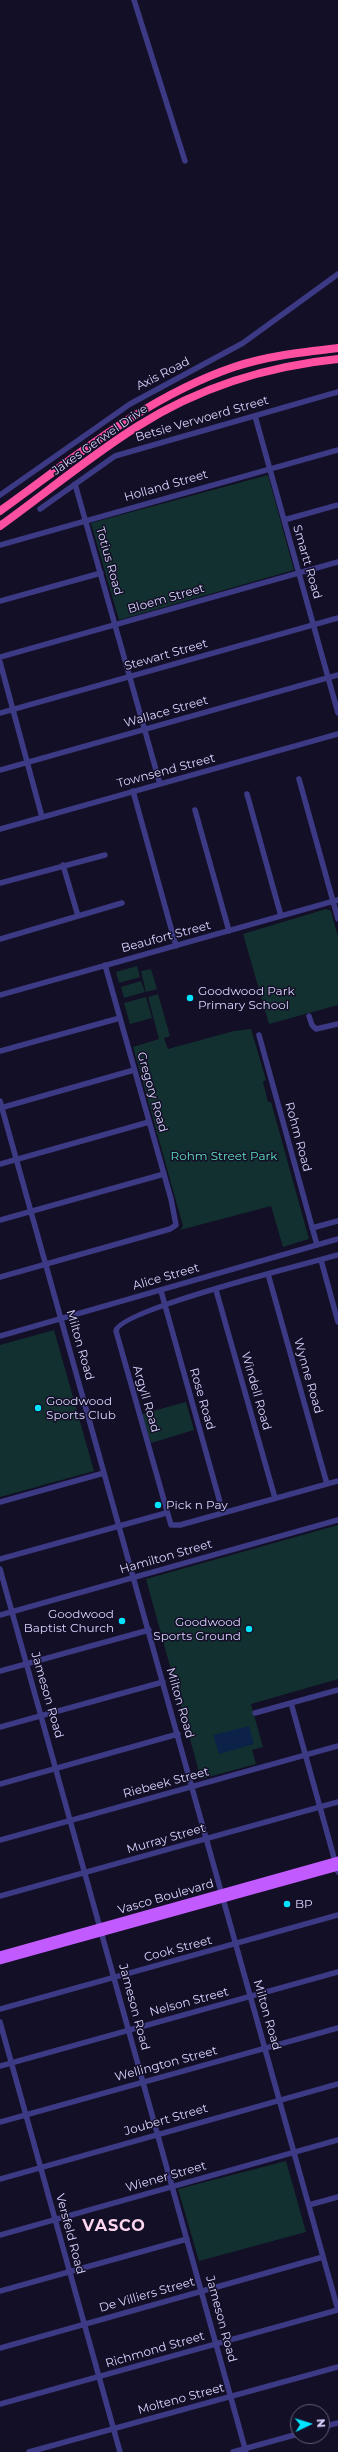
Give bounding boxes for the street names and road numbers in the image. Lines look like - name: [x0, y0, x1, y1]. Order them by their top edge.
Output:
- street label: Axis Road: [134, 354, 192, 394]
- street label: Betsie Verwoerd Street: [134, 393, 270, 445]
- street label: Jakes Gerwel Drive: [50, 402, 150, 478]
- street label: Holland Street: [122, 467, 210, 505]
- street label: Smartt Road: [290, 523, 324, 601]
- street label: Totius Road: [92, 525, 126, 597]
- street label: Bloem Street: [126, 581, 206, 617]
- street label: Stewart Street: [123, 636, 209, 674]
- street label: Wallace Street: [122, 693, 210, 731]
- street label: Townsend Street: [115, 751, 217, 791]
- street label: Beaufort Street: [120, 918, 212, 956]
- street label: Gregory Road: [134, 1050, 170, 1134]
- street label: Rohm Road: [282, 1101, 314, 1173]
- street label: Alice Street: [131, 1261, 201, 1293]
- street label: Milton Road: [63, 1308, 97, 1382]
- street label: Wynne Road: [290, 1337, 326, 1415]
- street label: Windell Road: [238, 1350, 274, 1432]
- street label: Argyll Road: [130, 1364, 162, 1434]
- street label: Rose Road: [186, 1366, 218, 1432]
- street label: Hamilton Street: [118, 1537, 214, 1577]
- street label: Jameson Road: [28, 1650, 66, 1740]
- street label: Milton Road: [163, 1666, 197, 1740]
- street label: Riebeek Street: [121, 1765, 211, 1801]
- street label: Murray Street: [125, 1821, 207, 1857]
- street label: Vasco Boulevard: [116, 1876, 216, 1918]
- street label: Cook Street: [142, 1933, 214, 1965]
- street label: Jameson Road: [116, 1962, 152, 2052]
- street label: Milton Road: [250, 1978, 284, 2052]
- street label: Nelson Street: [148, 1985, 230, 2019]
- street label: Wellington Street: [113, 2043, 219, 2085]
- street label: Joubert Street: [123, 2101, 209, 2139]
- street label: Wiener Street: [124, 2159, 208, 2195]
- street label: Versfeld Road: [52, 2192, 88, 2276]
- street label: De Villiers Street: [98, 2274, 196, 2316]
- street label: Jameson Road: [203, 2274, 239, 2364]
- street label: Richmond Street: [104, 2329, 206, 2371]
- street label: Molteno Street: [136, 2381, 226, 2417]

